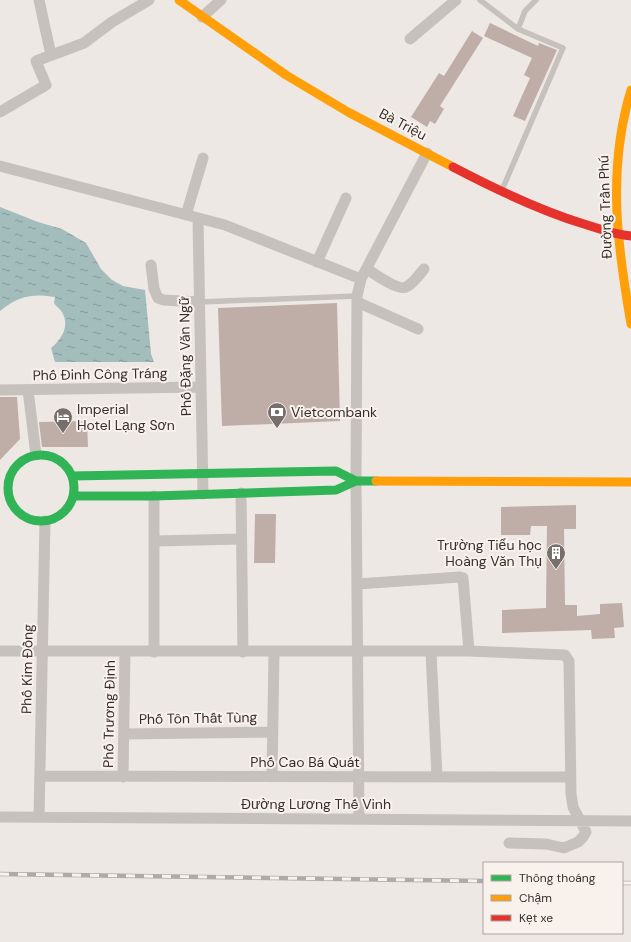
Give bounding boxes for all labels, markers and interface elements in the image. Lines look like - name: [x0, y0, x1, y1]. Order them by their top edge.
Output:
- street label: Bà Triệu: [376, 104, 430, 144]
- street label: Đường Trần Phú: [594, 155, 616, 259]
- street label: Phố Đặng Văn Ngữ: [175, 296, 195, 416]
- street label: Phố Đinh Công Tráng: [32, 364, 168, 384]
- place label: Imperial Hotel Lạng Sơn: [77, 400, 175, 434]
- bank icon: Vietcombank: [266, 401, 288, 429]
- place label: Vietcombank: [291, 403, 377, 421]
- hotel icon: Imperial Hotel Lạng Sơn: [52, 406, 74, 434]
- place label: Trường Tiểu học Hoàng Văn Thụ: [437, 536, 542, 570]
- building icon: Trường Tiểu học Hoàng Văn Thụ: [545, 542, 567, 570]
- street label: Phố Kim Đồng: [17, 624, 37, 714]
- street label: Phố Trương Định: [99, 660, 119, 768]
- street label: Phố Tôn Thất Tùng: [139, 708, 258, 728]
- street label: Phố Cao Bá Quát: [250, 753, 360, 771]
- street label: Đường Lương Thế Vinh: [241, 795, 391, 813]
- legend: [483, 862, 623, 934]
- text: Thông thoáng: [519, 870, 596, 886]
- text: Chậm: [519, 890, 552, 906]
- text: Kẹt xe: [519, 910, 553, 926]

